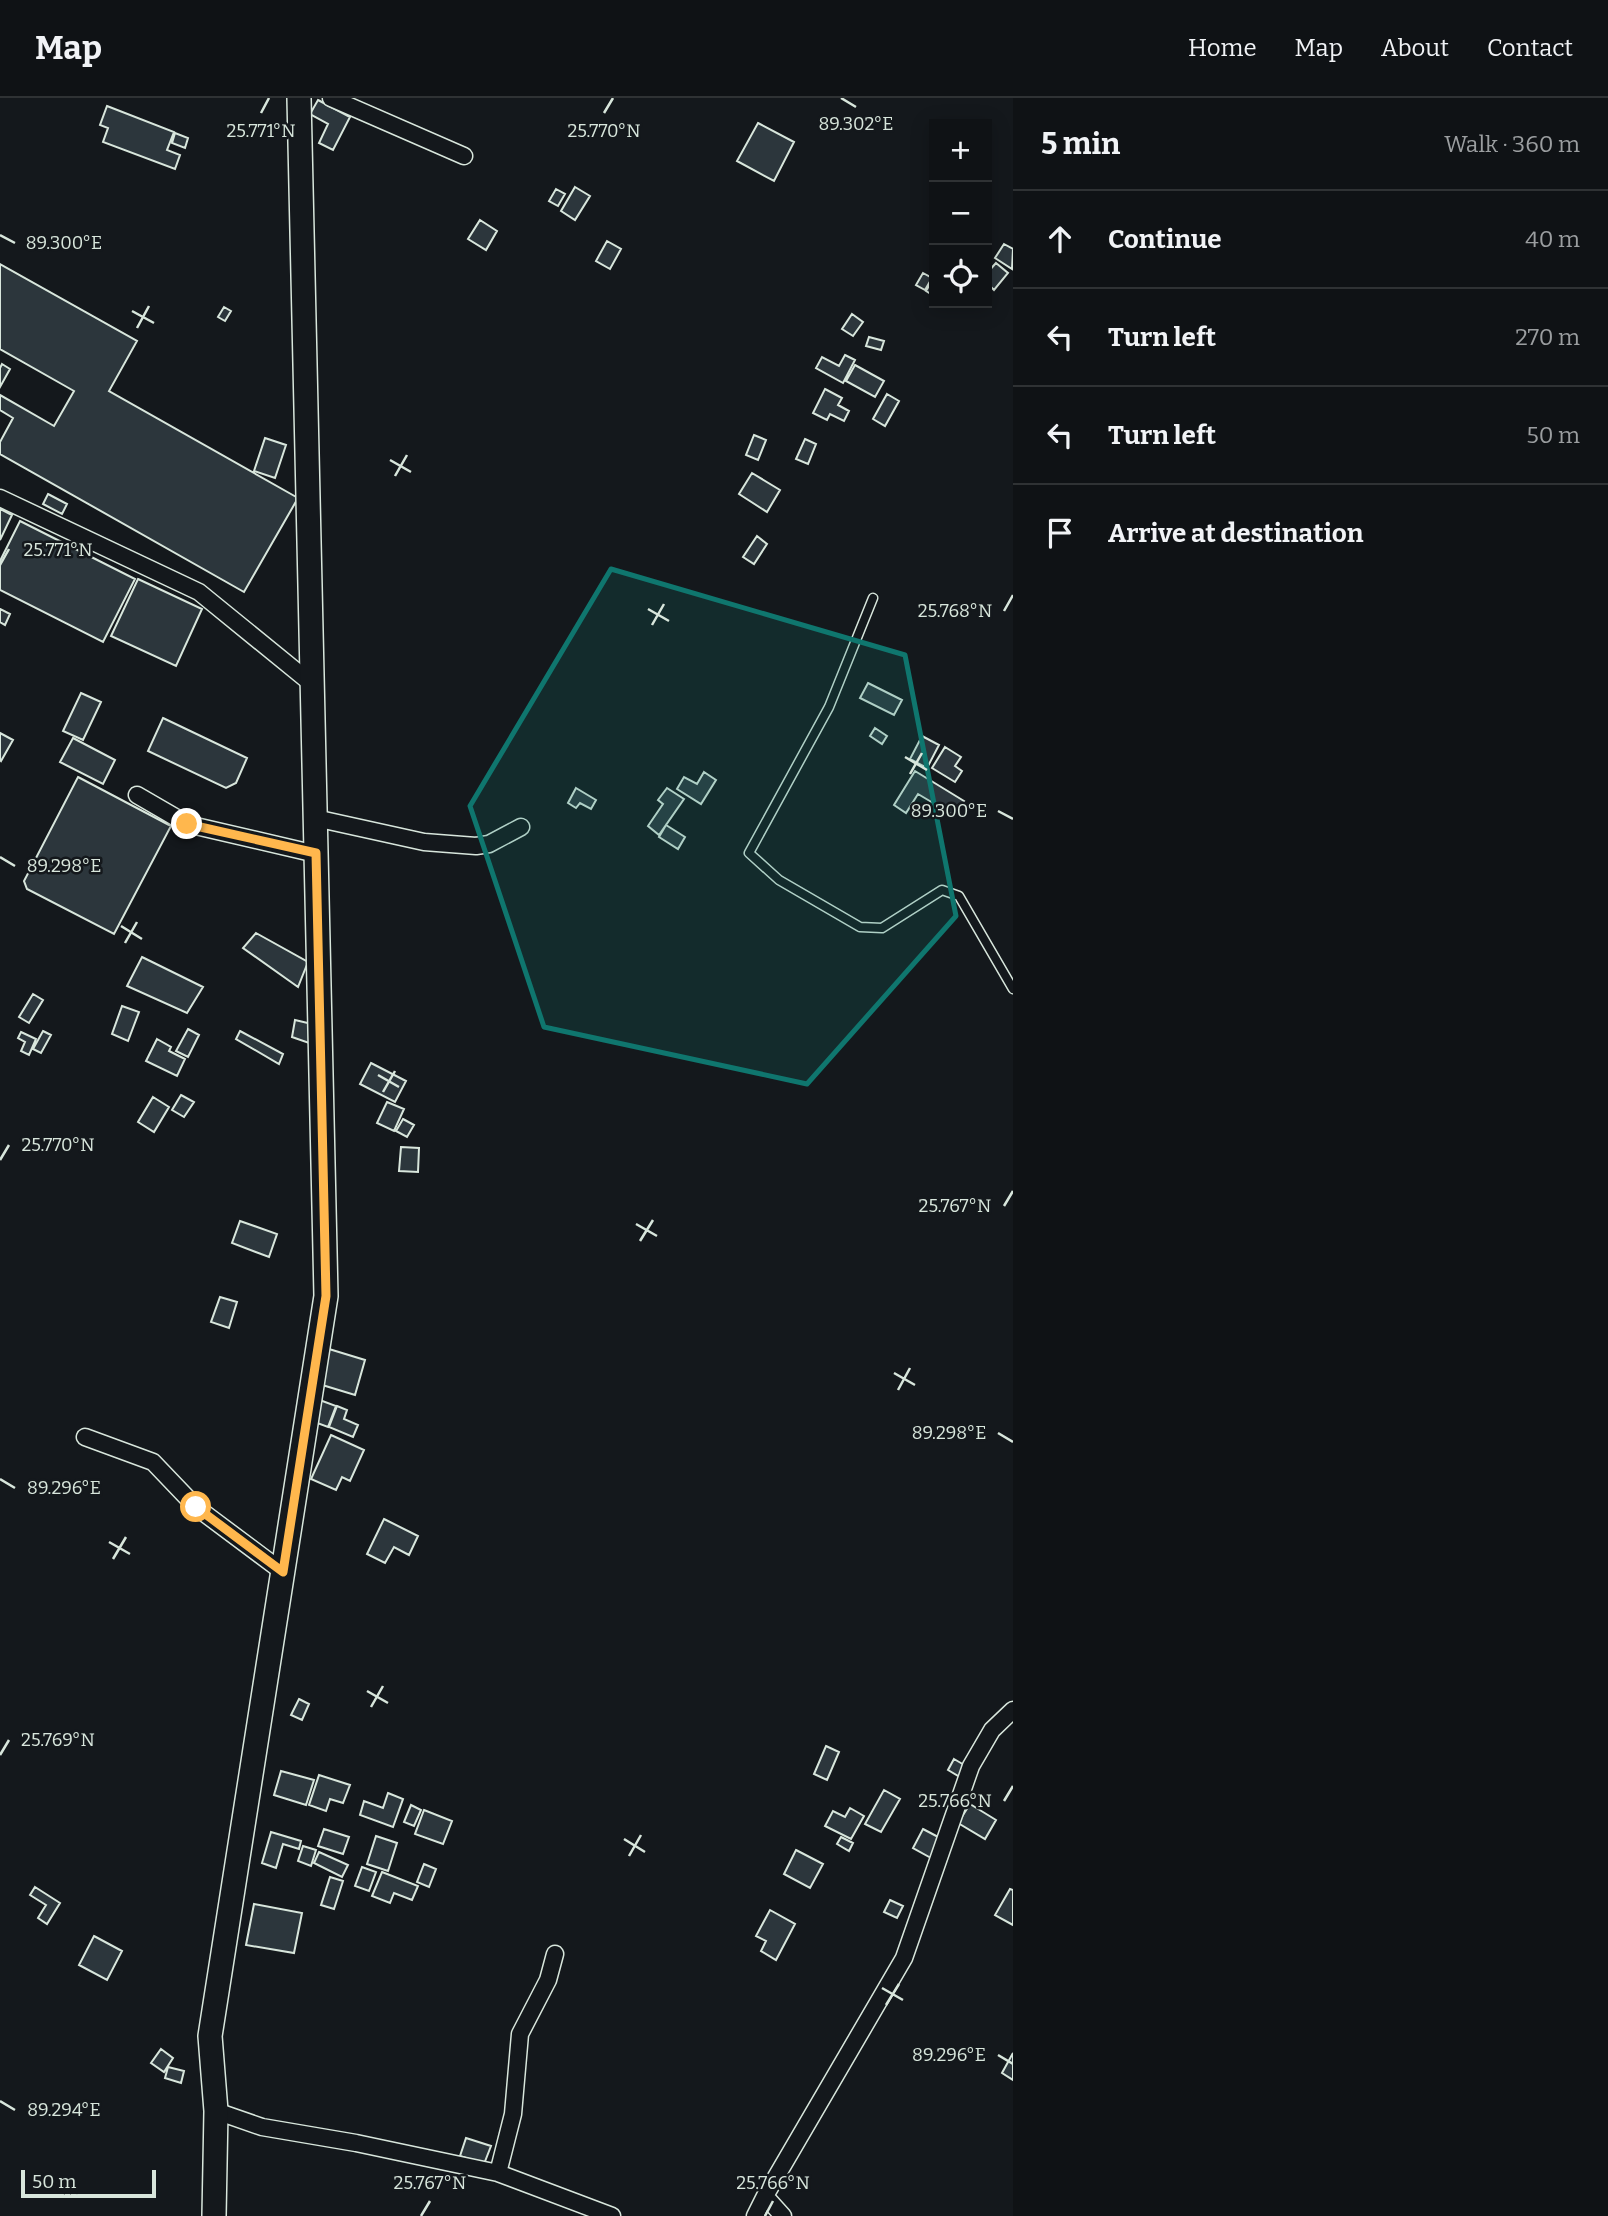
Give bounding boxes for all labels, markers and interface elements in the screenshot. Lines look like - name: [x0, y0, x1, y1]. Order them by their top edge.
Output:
- text: Map: [35, 28, 102, 68]
- text: Home: [1188, 34, 1257, 62]
- text: Map: [1295, 34, 1343, 62]
- text: About: [1381, 34, 1449, 62]
- text: Contact: [1487, 34, 1573, 62]
- text: 89.302°E: [818, 113, 894, 135]
- map controls: [929, 119, 992, 308]
- button: +: [929, 119, 992, 182]
- text: 25.771°N: [227, 120, 295, 142]
- text: 25.770°N: [567, 120, 641, 142]
- text: 5 min: [1041, 126, 1120, 162]
- text: Walk · 360 m: [1444, 130, 1580, 158]
- button: −: [929, 182, 992, 245]
- icon: ahead: [1041, 220, 1079, 258]
- text: Continue: [1108, 224, 1222, 255]
- text: 40 m: [1525, 225, 1580, 253]
- text: 89.300°E: [26, 232, 102, 254]
- button: locate: [929, 245, 992, 308]
- icon: left: [1041, 318, 1079, 356]
- text: Turn left: [1108, 322, 1216, 353]
- text: 270 m: [1515, 323, 1580, 351]
- icon: left: [1041, 416, 1079, 454]
- text: Turn left: [1108, 420, 1216, 451]
- text: 50 m: [1526, 421, 1580, 449]
- icon: arrive: [1041, 514, 1079, 552]
- text: Arrive at destination: [1108, 518, 1363, 549]
- text: 25.771°N: [24, 539, 92, 561]
- text: 25.768°N: [918, 600, 992, 622]
- text: 89.300°E: [911, 800, 987, 822]
- route end: [171, 808, 202, 839]
- text: 89.298°E: [27, 855, 101, 877]
- text: 25.770°N: [21, 1134, 95, 1156]
- text: 25.767°N: [919, 1195, 991, 1217]
- text: 89.298°E: [912, 1422, 986, 1444]
- text: 89.296°E: [27, 1477, 101, 1499]
- route start: [180, 1491, 211, 1522]
- text: 25.769°N: [21, 1729, 95, 1751]
- text: 25.766°N: [918, 1790, 992, 1812]
- text: 89.296°E: [912, 2044, 986, 2066]
- text: 89.294°E: [27, 2099, 101, 2121]
- scale bar: [21, 2167, 156, 2199]
- text: 50 m: [32, 2170, 76, 2193]
- text: 25.767°N: [394, 2172, 466, 2194]
- text: 25.766°N: [736, 2172, 810, 2194]

